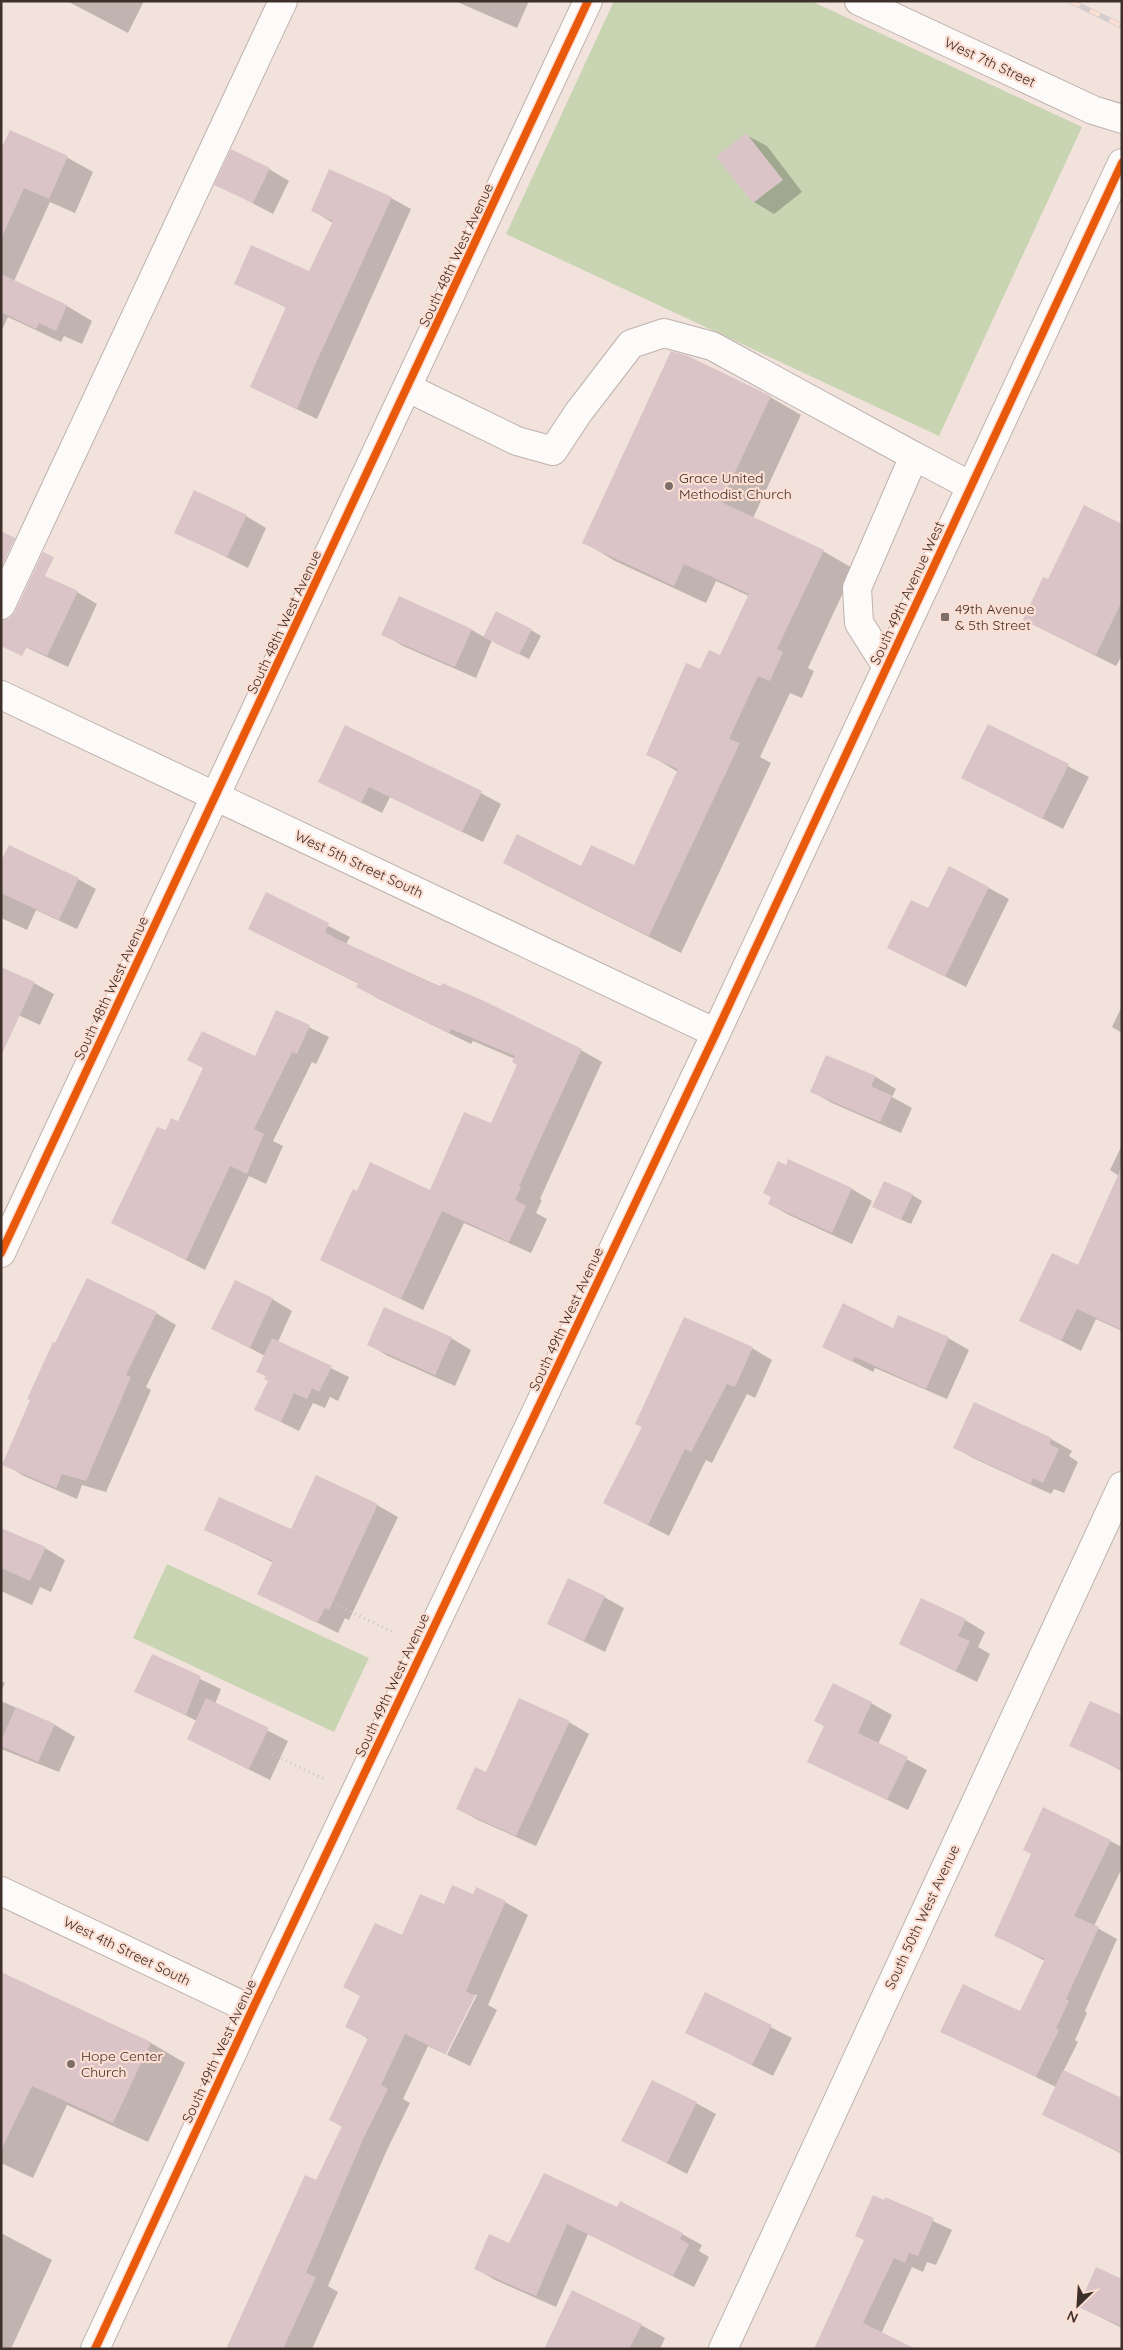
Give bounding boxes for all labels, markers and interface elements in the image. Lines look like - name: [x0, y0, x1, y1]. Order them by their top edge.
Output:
- street label: West 7th Street: [942, 33, 1039, 91]
- street label: South 48th West Avenue: [415, 180, 497, 330]
- place label: Grace United Methodist Church: [679, 469, 792, 503]
- marker: Grace United Methodist Church: [663, 480, 675, 492]
- street label: South 49th Avenue West: [866, 518, 948, 668]
- street label: South 48th West Avenue: [243, 547, 325, 697]
- place label: 49th Avenue & 5th Street: [955, 600, 1034, 634]
- marker: 49th Avenue & 5th Street: [939, 611, 951, 623]
- street label: West 5th Street South: [292, 826, 426, 902]
- street label: South 48th West Avenue: [70, 913, 152, 1063]
- street label: South 49th West Avenue: [525, 1244, 607, 1394]
- street label: South 49th West Avenue: [351, 1610, 433, 1760]
- street label: South 50th West Avenue: [881, 1842, 963, 1992]
- street label: West 4th Street South: [60, 1912, 194, 1990]
- street label: South 49th West Avenue: [178, 1976, 260, 2126]
- place label: Hope Center Church: [81, 2047, 163, 2081]
- marker: Hope Center Church: [65, 2058, 77, 2070]
- north arrow: [1053, 2280, 1103, 2330]
- text: N: [1064, 2306, 1081, 2327]

